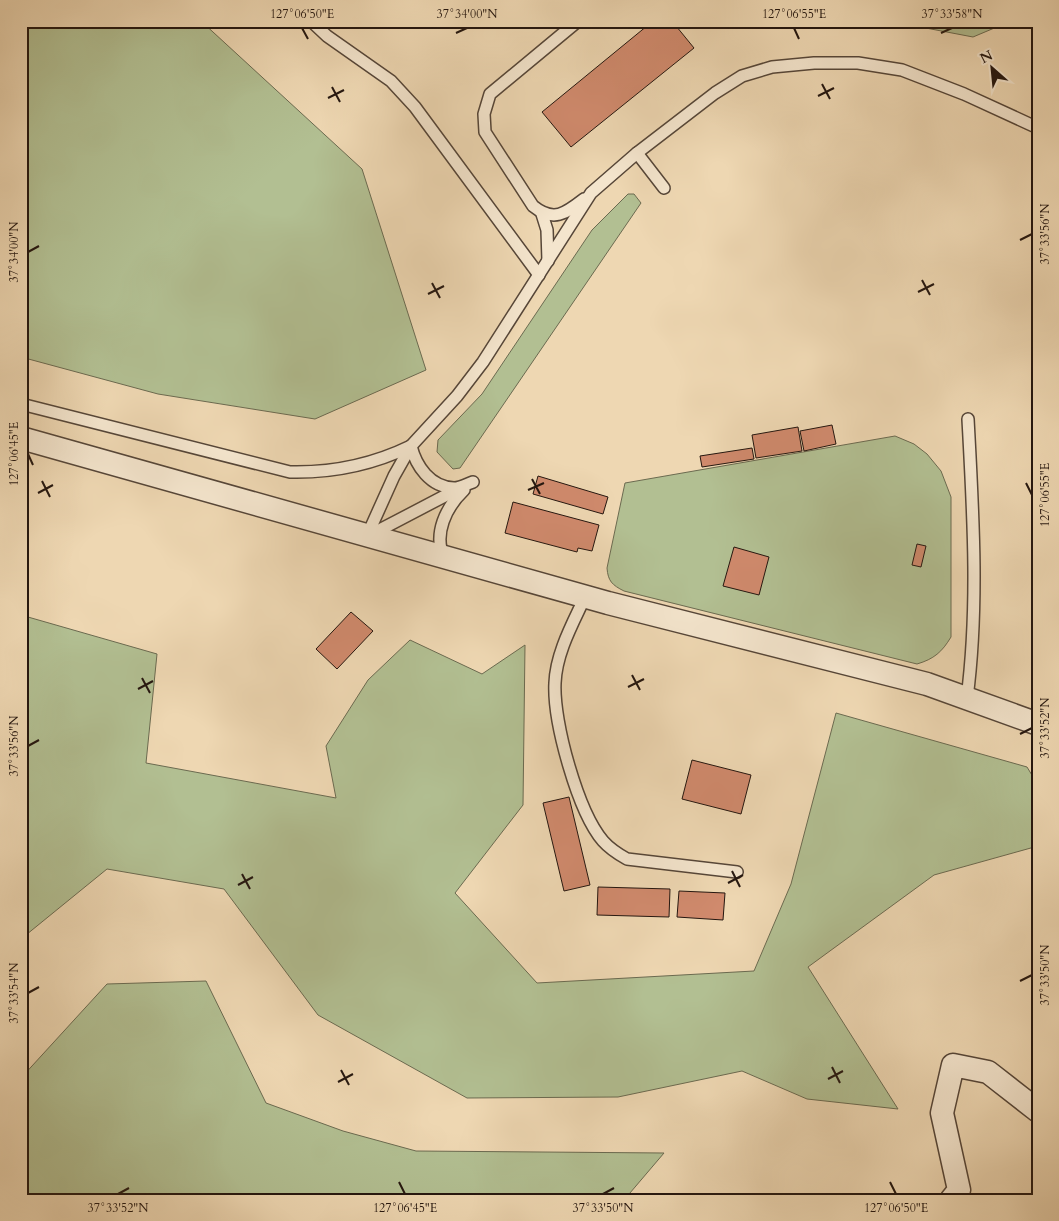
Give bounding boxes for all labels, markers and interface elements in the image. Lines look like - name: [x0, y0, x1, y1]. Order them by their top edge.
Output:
- text: 127°06'50"E: [270, 6, 334, 22]
- text: 37°34'00"N: [437, 6, 498, 22]
- text: 127°06'55"E: [762, 6, 826, 22]
- text: 37°33'58"N: [922, 6, 983, 22]
- north arrow: [966, 42, 1016, 92]
- text: N: [977, 46, 996, 68]
- text: 37°33'56"N: [1037, 203, 1053, 264]
- text: 37°34'00"N: [6, 221, 22, 282]
- text: 127°06'45"E: [6, 422, 22, 486]
- text: 127°06'55"E: [1037, 463, 1053, 527]
- text: 37°33'52"N: [1037, 697, 1053, 758]
- text: 37°33'56"N: [6, 715, 22, 776]
- text: 37°33'50"N: [1037, 944, 1053, 1005]
- text: 37°33'54"N: [6, 962, 22, 1023]
- text: 37°33'52"N: [88, 1200, 149, 1216]
- text: 127°06'45"E: [373, 1200, 437, 1216]
- text: 37°33'50"N: [573, 1200, 634, 1216]
- text: 127°06'50"E: [864, 1200, 928, 1216]

